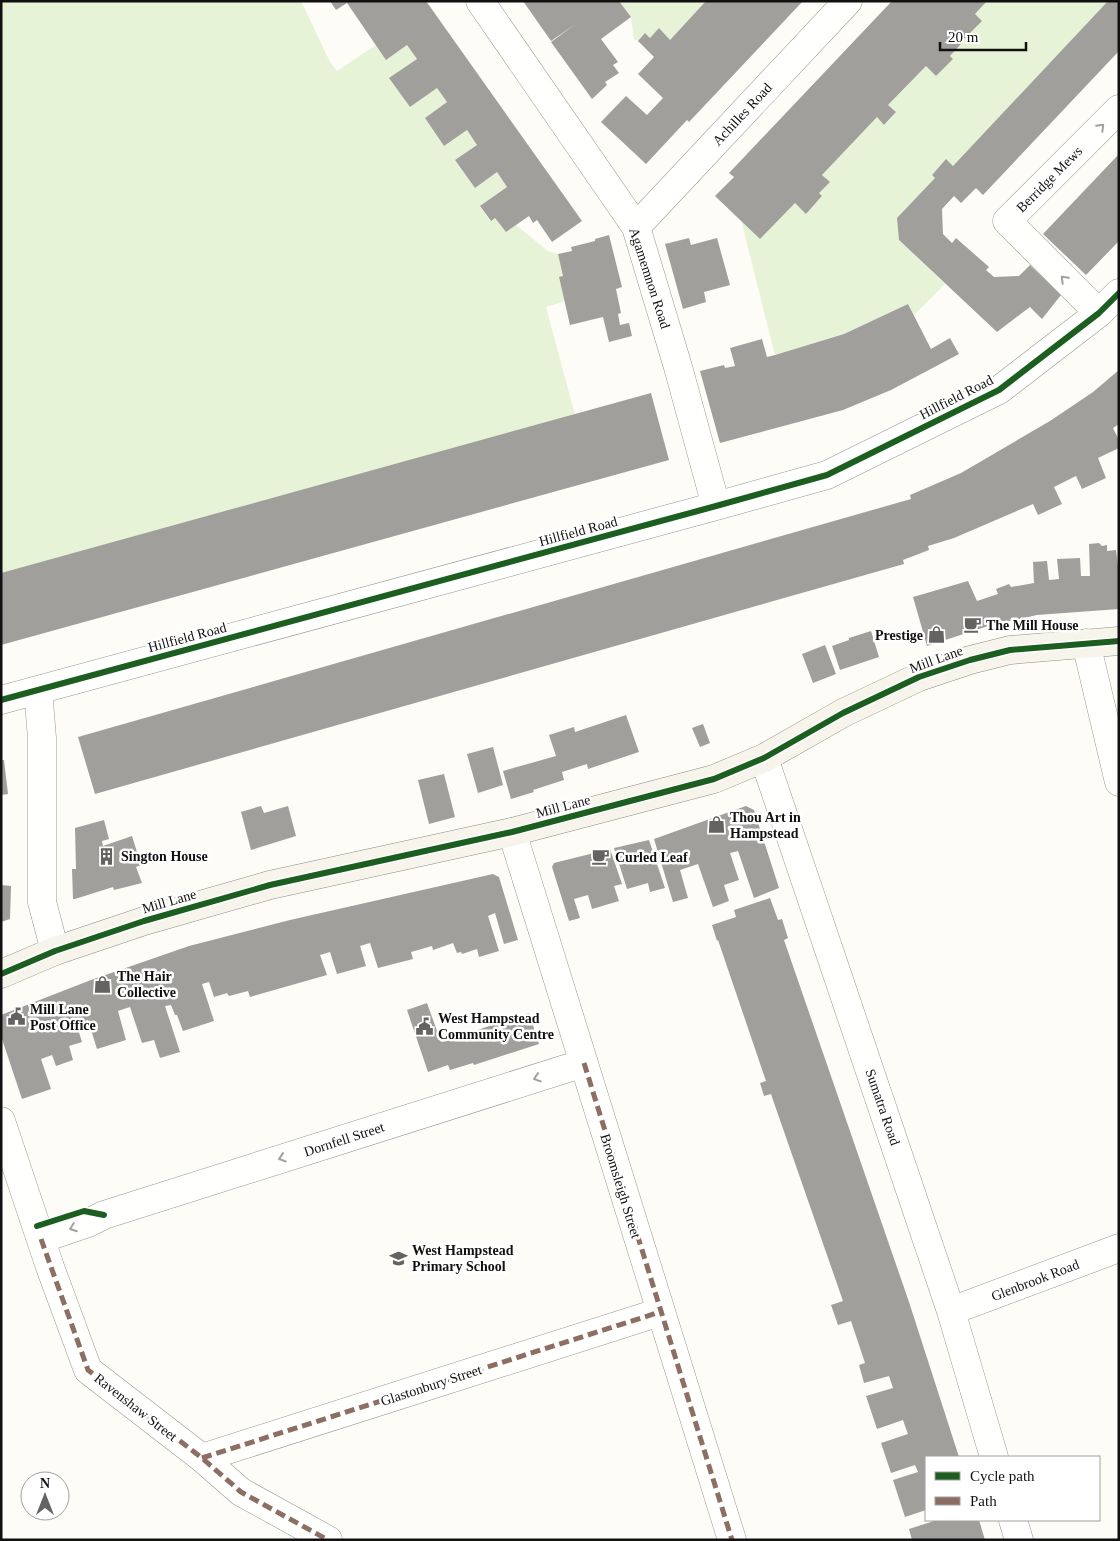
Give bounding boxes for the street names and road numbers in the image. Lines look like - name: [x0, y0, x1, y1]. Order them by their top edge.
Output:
- street label: Achilles Road: [710, 80, 775, 149]
- street label: Berridge Mews: [1013, 143, 1085, 215]
- street label: Agamemnon Road: [626, 226, 673, 331]
- street label: Hillfield Road: [917, 372, 995, 422]
- street label: Hillfield Road: [537, 514, 619, 549]
- street label: Hillfield Road: [146, 620, 228, 655]
- street label: Mill Lane: [907, 643, 965, 676]
- street label: Mill Lane: [534, 792, 592, 821]
- street label: Mill Lane: [140, 887, 198, 916]
- street label: Sumatra Road: [862, 1067, 903, 1147]
- street label: Dornfell Street: [302, 1119, 386, 1160]
- street label: Broomsleigh Street: [597, 1132, 644, 1240]
- street label: Glenbrook Road: [989, 1257, 1081, 1304]
- street label: Glastonbury Street: [379, 1362, 484, 1409]
- street label: Ravenshaw Street: [91, 1370, 180, 1444]

